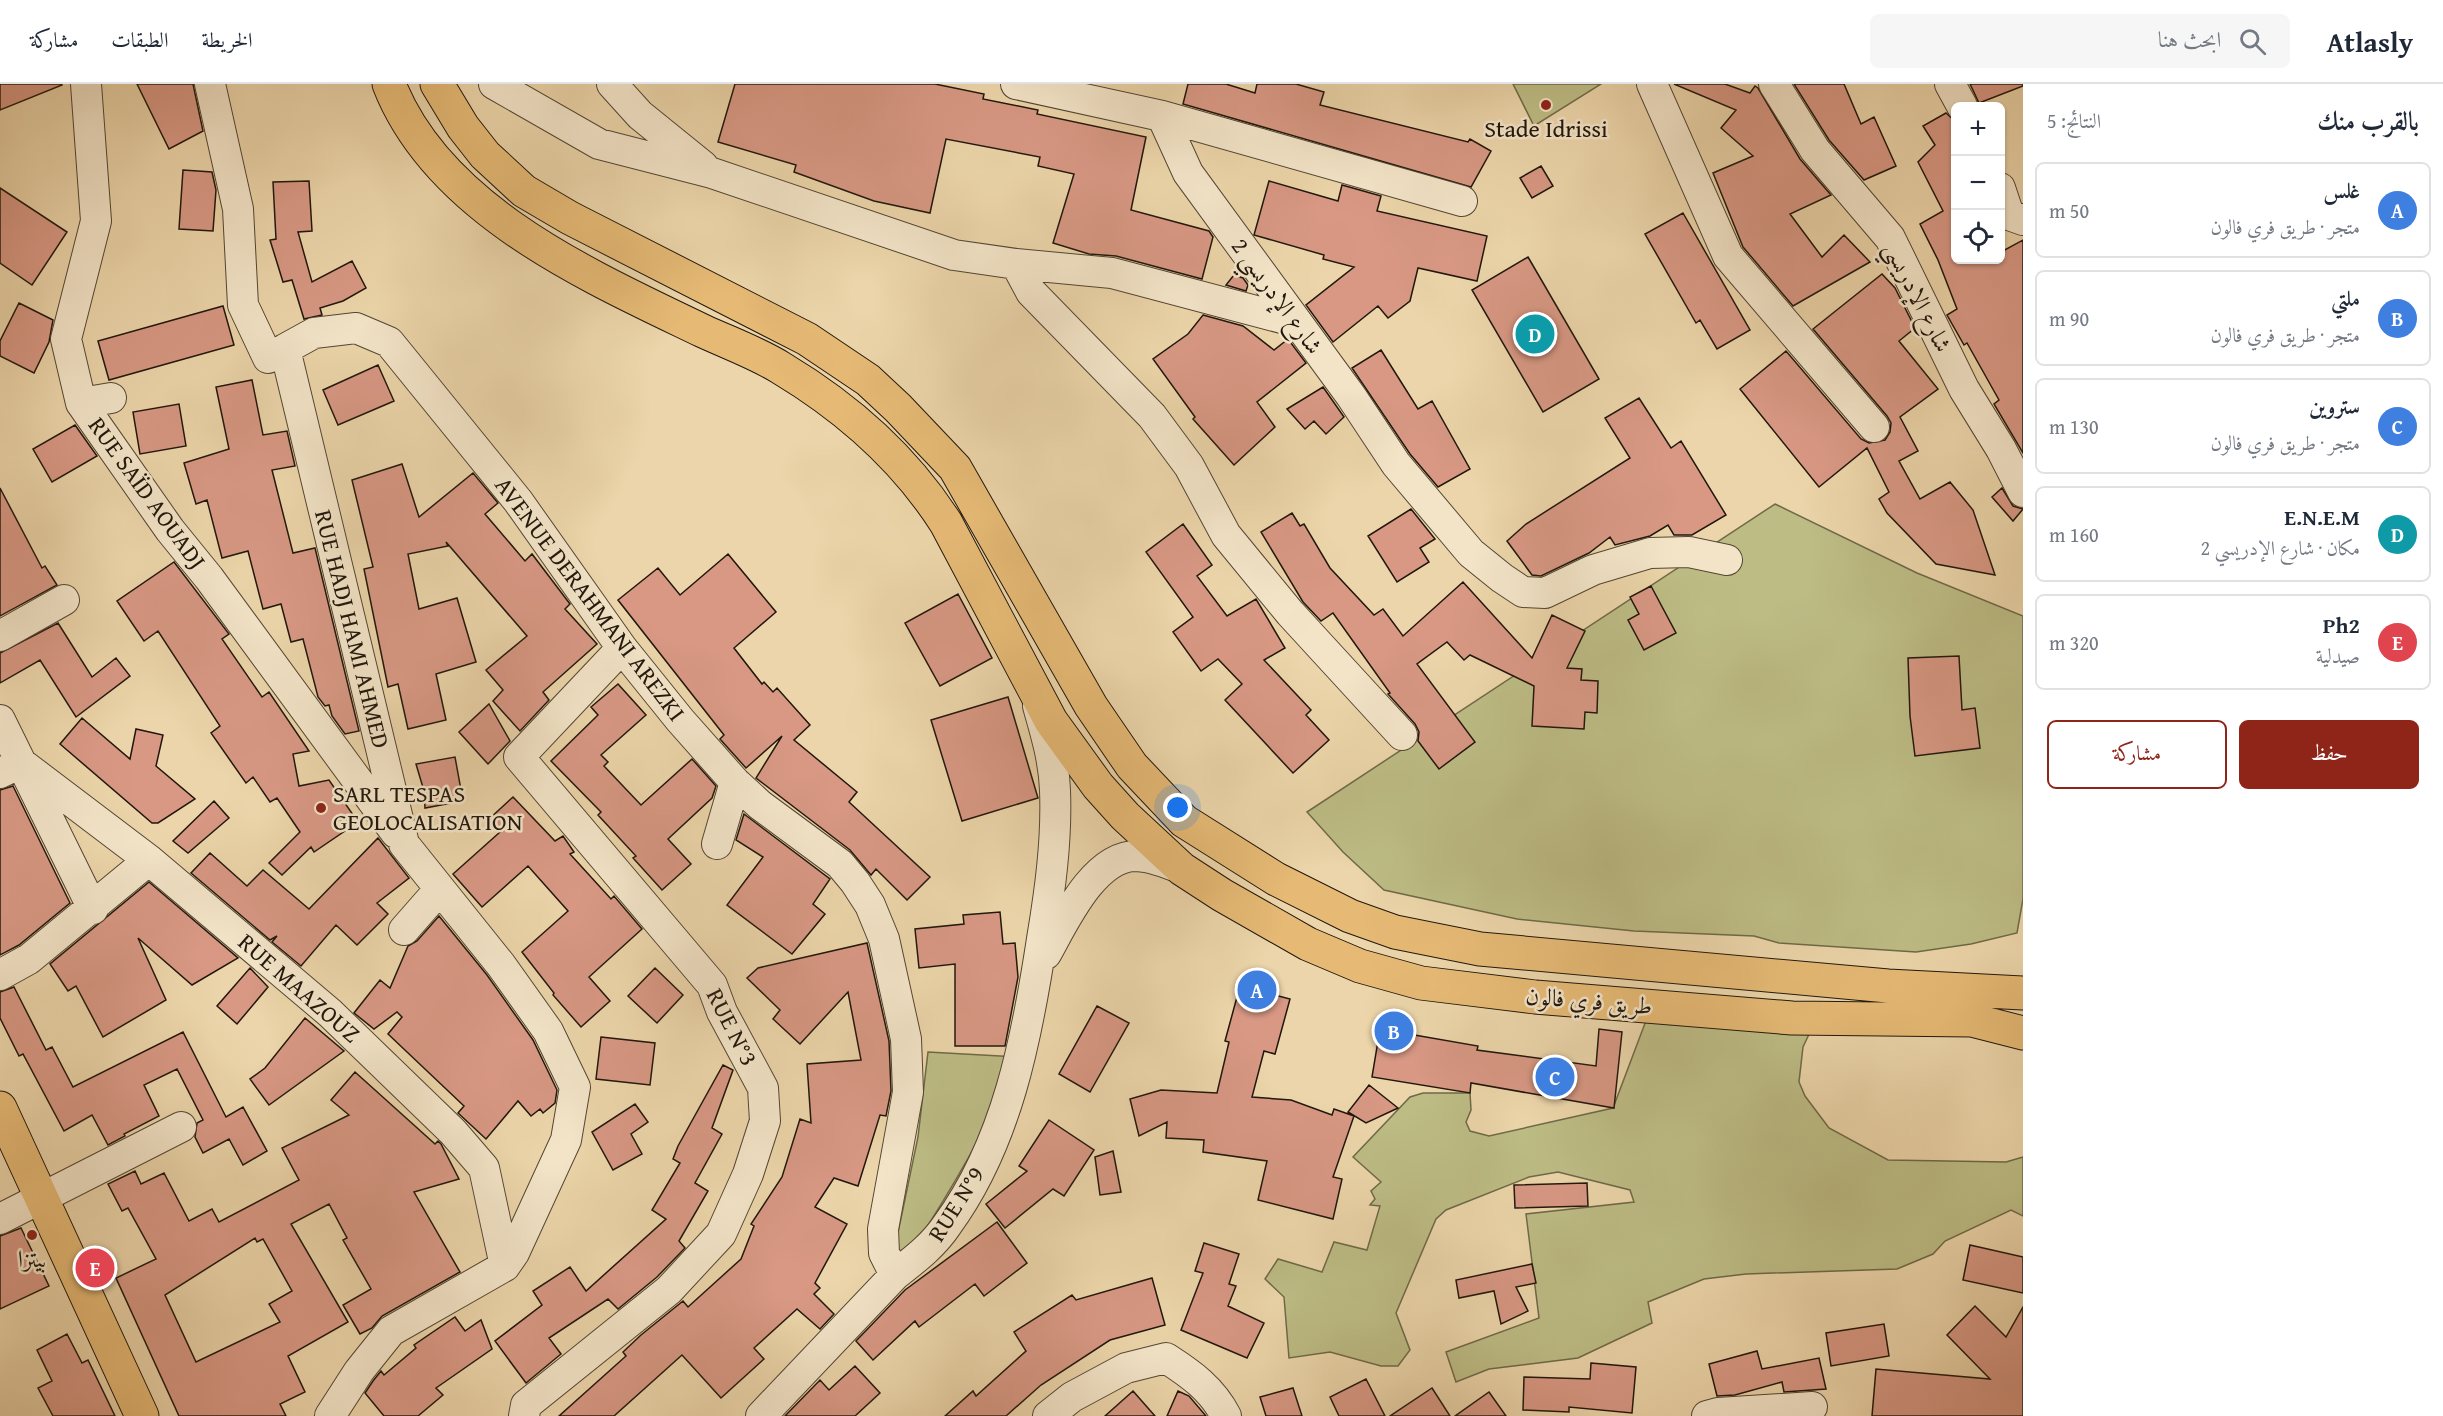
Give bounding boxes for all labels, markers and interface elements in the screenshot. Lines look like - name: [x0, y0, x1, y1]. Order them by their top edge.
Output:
- search box: [1870, 14, 2290, 68]
- text: Atlasly: [2326, 21, 2413, 62]
- text: ابحث هنا: [2158, 23, 2221, 55]
- text: مشاركة: [30, 24, 78, 55]
- text: الطبقات: [111, 24, 168, 55]
- text: الخريطة: [201, 24, 253, 55]
- icon: search: [2236, 25, 2269, 58]
- marker: Stade Idrissi: [1539, 98, 1553, 112]
- text: بالقرب منك: [2317, 101, 2419, 140]
- map controls: [1951, 102, 2005, 264]
- button: +: [1951, 102, 2005, 156]
- text: النتائج: 5: [2047, 106, 2101, 135]
- place label: Stade Idrissi: [1484, 111, 1608, 146]
- button: −: [1951, 156, 2005, 210]
- text: غلس: [2323, 174, 2360, 206]
- text: 50 m: [2049, 196, 2089, 225]
- text: A: [2391, 196, 2404, 225]
- button: locate: [1951, 210, 2005, 264]
- text: متجر · طريق فري فالون: [2210, 212, 2360, 241]
- street label: شارع الإدريسي 2: [1219, 230, 1332, 364]
- street label: شارع الإدريسي: [1871, 236, 1961, 360]
- text: ملتي: [2331, 282, 2360, 314]
- text: 90 m: [2049, 304, 2089, 333]
- text: B: [2391, 304, 2404, 333]
- pin: D: [1516, 312, 1555, 356]
- text: متجر · طريق فري فالون: [2210, 320, 2360, 349]
- text: ستروين: [2309, 390, 2360, 422]
- street label: RUE SAÏD AOUADJ: [80, 409, 215, 576]
- text: 130 m: [2049, 412, 2099, 441]
- text: C: [2392, 412, 2403, 441]
- text: متجر · طريق فري فالون: [2210, 428, 2360, 457]
- street label: AVENUE DERAHMANI AREZKI: [487, 469, 694, 728]
- text: E.N.E.M: [2284, 501, 2360, 533]
- street label: RUE HADJ HAMI AHMED: [306, 506, 399, 752]
- text: 160 m: [2049, 520, 2099, 549]
- text: D: [2391, 520, 2404, 549]
- text: مكان · شارع الإدريسي 2: [2201, 533, 2360, 562]
- text: Ph2: [2323, 609, 2360, 641]
- text: 320 m: [2049, 628, 2099, 657]
- text: E: [2392, 628, 2403, 657]
- text: صيدلية: [2316, 641, 2360, 670]
- button: مشاركة: [2047, 720, 2227, 789]
- button: حفظ: [2239, 720, 2419, 789]
- place label: SARL TESPAS GEOLOCALISATION: [333, 776, 523, 839]
- your location: [1163, 793, 1192, 822]
- marker: SARL TESPAS GEOLOCALISATION: [314, 801, 328, 815]
- street label: RUE MAAZOUZ: [231, 925, 368, 1051]
- pin: A: [1238, 968, 1276, 1012]
- street label: طريق فري فالون: [1524, 978, 1654, 1025]
- street label: RUE N°3: [698, 982, 767, 1072]
- pin: B: [1374, 1008, 1414, 1054]
- pin: C: [1536, 1054, 1574, 1100]
- street label: RUE N°9: [919, 1159, 992, 1248]
- marker: بيتزا: [25, 1228, 39, 1242]
- place label: بيتزا: [18, 1241, 46, 1276]
- pin: E: [76, 1246, 115, 1290]

